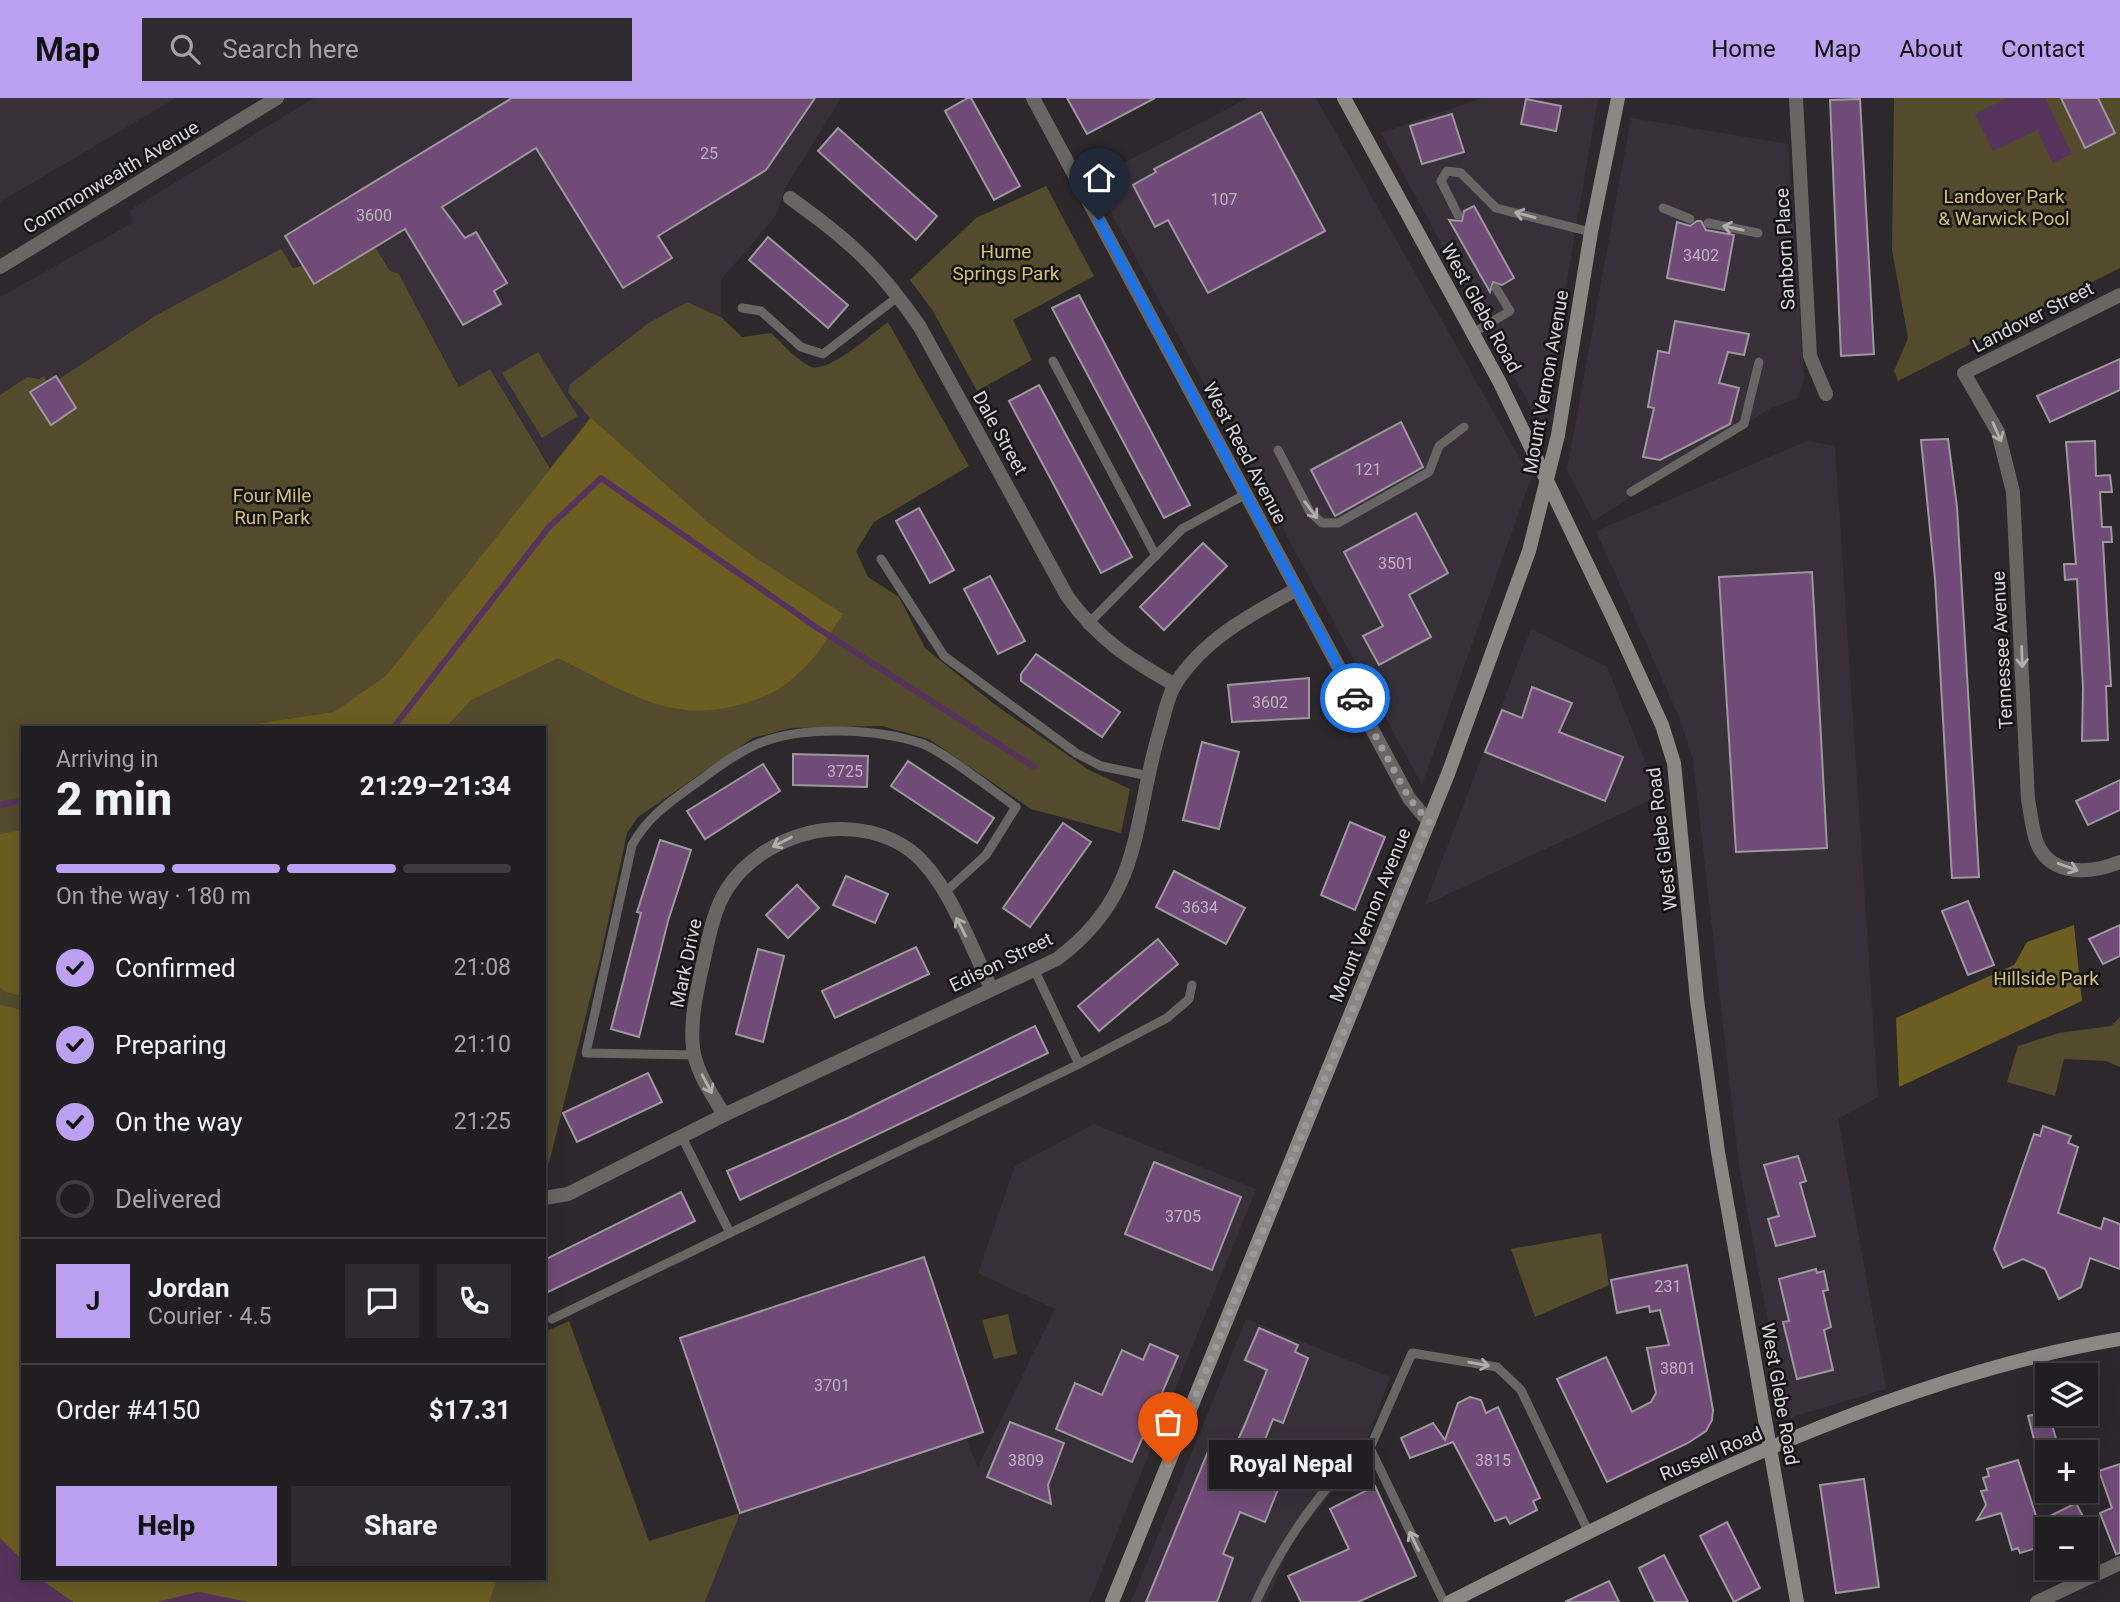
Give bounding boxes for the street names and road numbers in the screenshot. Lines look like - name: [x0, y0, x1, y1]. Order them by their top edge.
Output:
- street label: Commonwealth Avenue: [19, 115, 203, 239]
- street label: Sanborn Place: [1770, 187, 1800, 311]
- street label: West Glebe Road: [1436, 239, 1526, 377]
- street label: Landover Street: [1969, 277, 2097, 357]
- street label: Mount Vernon Avenue: [1519, 288, 1573, 476]
- street label: West Reed Avenue: [1198, 378, 1292, 528]
- street label: Dale Street: [968, 387, 1032, 479]
- street label: Tennessee Avenue: [1986, 570, 2018, 730]
- street label: West Glebe Road: [1642, 766, 1682, 912]
- street label: Mount Vernon Avenue: [1324, 824, 1416, 1006]
- street label: Mark Drive: [665, 916, 707, 1010]
- street label: Edison Street: [946, 927, 1056, 997]
- street label: West Glebe Road: [1756, 1321, 1804, 1467]
- street label: Russell Road: [1656, 1422, 1766, 1486]

